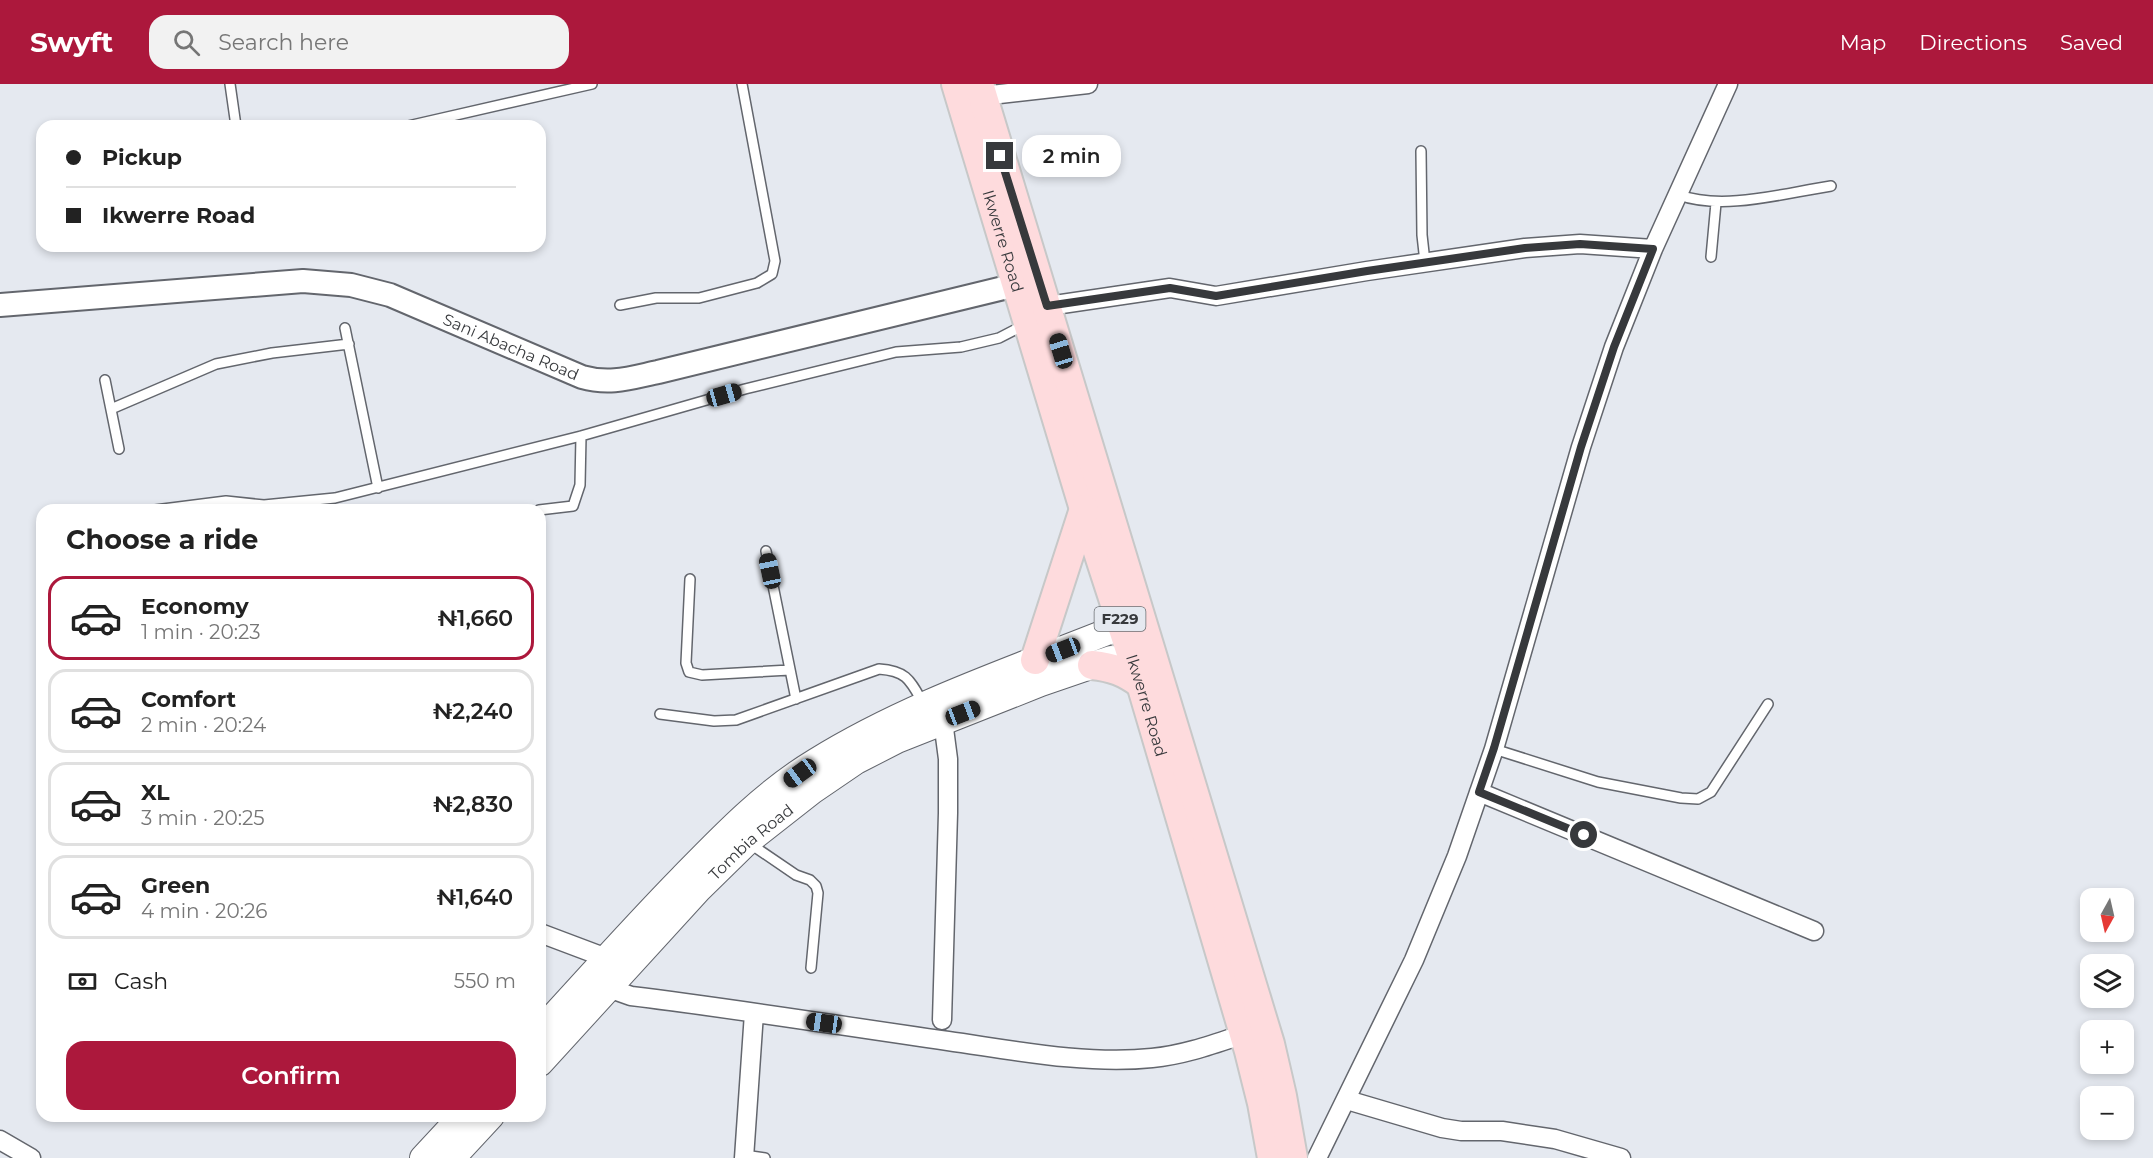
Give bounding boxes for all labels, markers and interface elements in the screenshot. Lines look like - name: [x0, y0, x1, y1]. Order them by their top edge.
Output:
- search box: [149, 15, 569, 69]
- text: Swyft: [30, 25, 113, 59]
- icon: search: [170, 26, 203, 59]
- text: Search here: [218, 29, 349, 56]
- text: Map: [1840, 30, 1886, 55]
- text: Directions: [1919, 30, 2027, 55]
- text: Saved: [2060, 30, 2123, 55]
- callout: 2 min: [1021, 135, 1120, 177]
- route end: [986, 142, 1013, 169]
- text: Pickup: [102, 144, 182, 171]
- text: 2 min: [1043, 144, 1100, 168]
- street label: Ikwerre Road: [978, 188, 1027, 295]
- text: Ikwerre Road: [102, 202, 255, 229]
- street label: Sani Abacha Road: [440, 310, 582, 384]
- car: [1047, 331, 1075, 371]
- car: [704, 381, 744, 409]
- text: Choose a ride: [66, 523, 258, 556]
- car: [757, 552, 783, 590]
- icon: car: [69, 591, 123, 645]
- text: Economy: [141, 593, 249, 620]
- text: ₦1,660: [438, 605, 513, 632]
- road number: F229: [1094, 607, 1146, 631]
- text: 1 min · 20:23: [141, 620, 261, 644]
- car: [1043, 635, 1083, 665]
- street label: Ikwerre Road: [1122, 652, 1171, 759]
- icon: car: [69, 684, 123, 738]
- text: Comfort: [141, 686, 236, 713]
- text: ₦2,240: [433, 698, 513, 725]
- car: [943, 698, 983, 728]
- text: 2 min · 20:24: [141, 713, 266, 737]
- car: [780, 755, 820, 791]
- icon: car: [69, 777, 123, 831]
- text: XL: [141, 779, 170, 806]
- text: ₦2,830: [433, 791, 513, 818]
- street label: Tombia Road: [705, 800, 797, 884]
- text: 3 min · 20:25: [141, 806, 265, 830]
- route start: [1570, 821, 1597, 848]
- icon: car: [69, 870, 123, 924]
- text: Green: [141, 872, 210, 899]
- text: ₦1,640: [436, 884, 513, 911]
- north arrow: [2080, 888, 2134, 942]
- map controls: [2080, 888, 2134, 1140]
- text: 4 min · 20:26: [141, 899, 267, 923]
- button: layers: [2080, 954, 2134, 1008]
- icon: cash: [66, 965, 99, 998]
- text: Cash: [114, 968, 168, 995]
- text: 550 m: [454, 969, 516, 993]
- car: [805, 1012, 843, 1034]
- button: +: [2080, 1020, 2134, 1074]
- button: Confirm: [66, 1041, 516, 1110]
- button: −: [2080, 1086, 2134, 1140]

